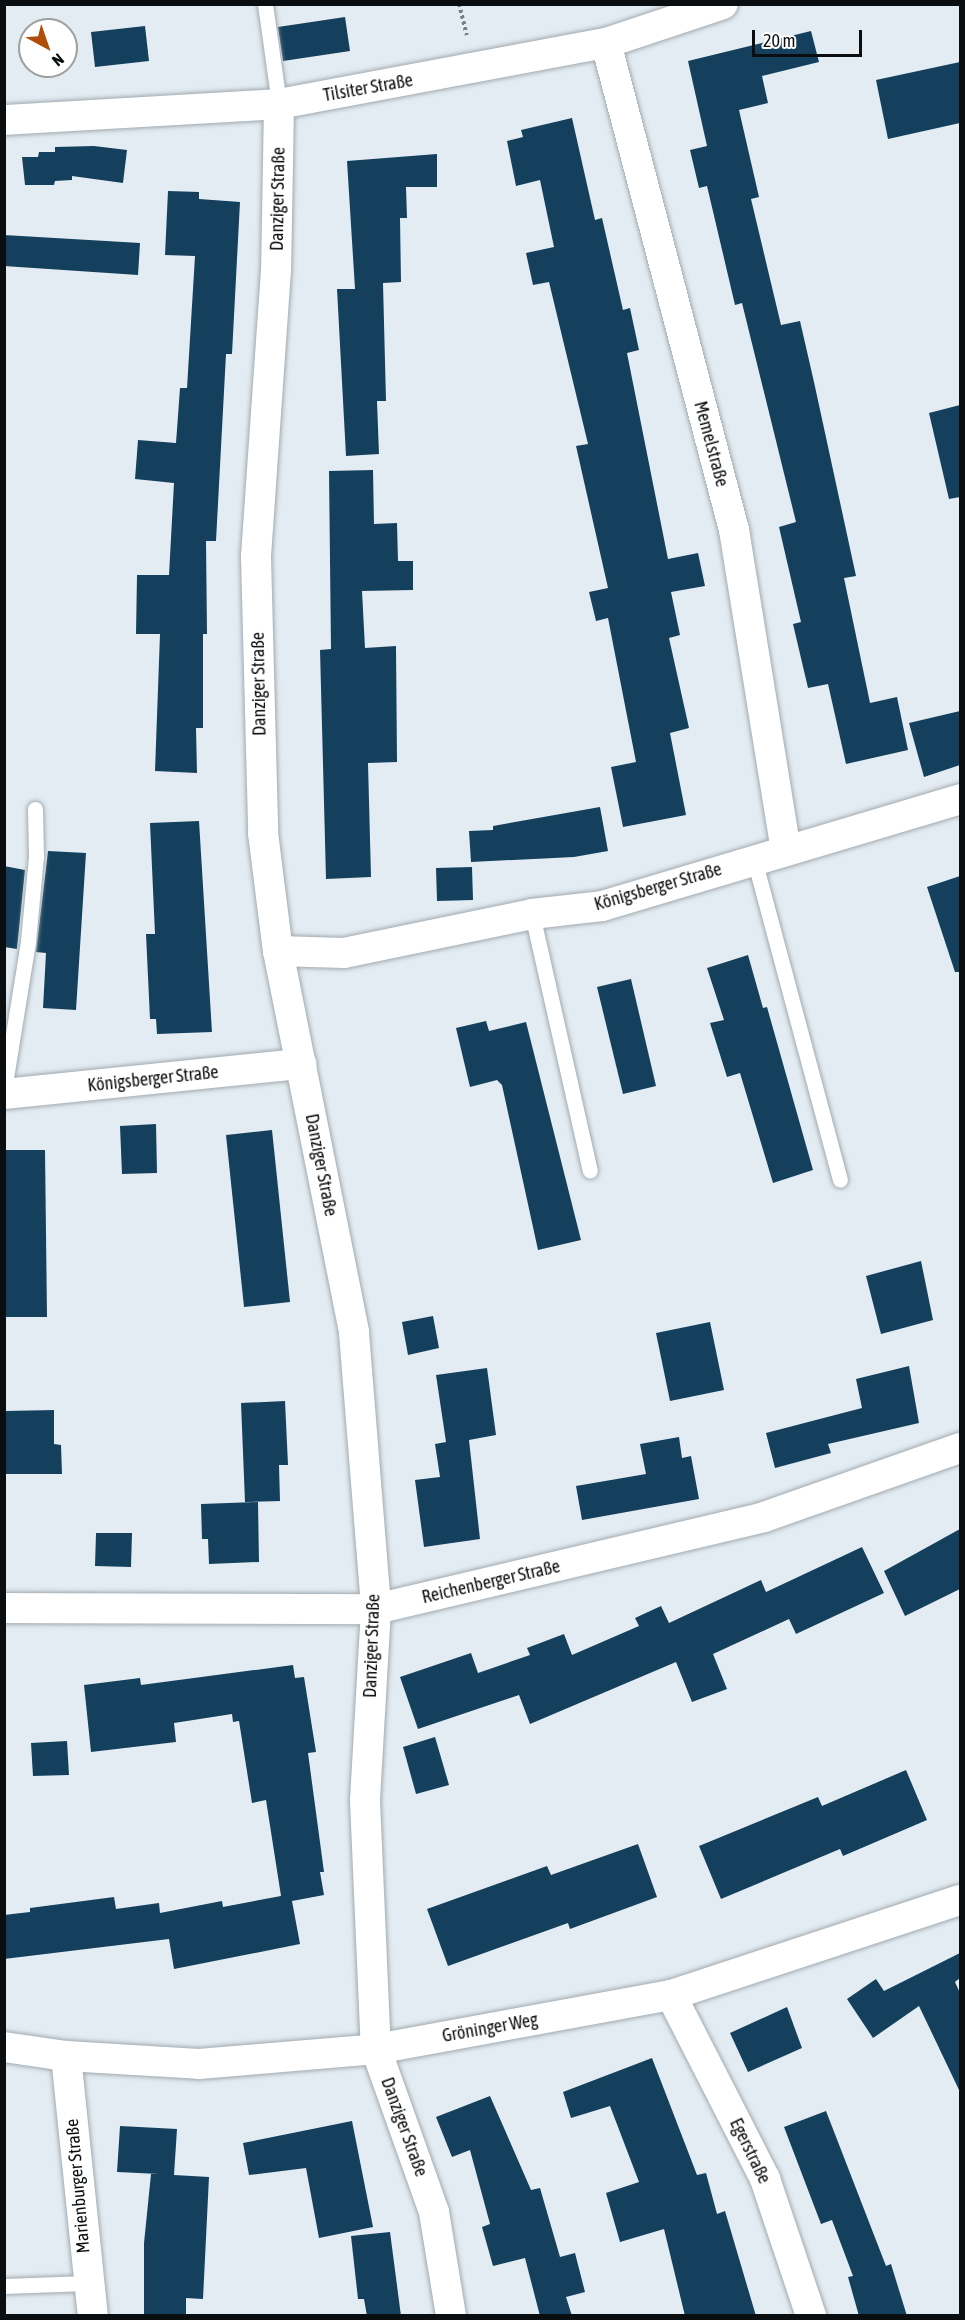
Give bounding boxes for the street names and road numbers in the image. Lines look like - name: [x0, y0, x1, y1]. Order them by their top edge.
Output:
- street label: Tilsiter Straße: [322, 69, 414, 107]
- street label: Danziger Straße: [266, 147, 290, 251]
- street label: Memelstraße: [689, 399, 733, 489]
- street label: Danziger Straße: [247, 632, 271, 736]
- street label: Königsberger Straße: [592, 859, 724, 915]
- street label: Königsberger Straße: [87, 1061, 219, 1097]
- street label: Danziger Straße: [300, 1112, 342, 1218]
- street label: Reichenberger Straße: [420, 1556, 562, 1608]
- street label: Danziger Straße: [359, 1594, 385, 1698]
- street label: Gröninger Weg: [441, 2009, 539, 2047]
- street label: Danziger Straße: [376, 2075, 432, 2179]
- street label: Egerstraße: [725, 2115, 775, 2187]
- street label: Marienburger Straße: [61, 2118, 95, 2254]

